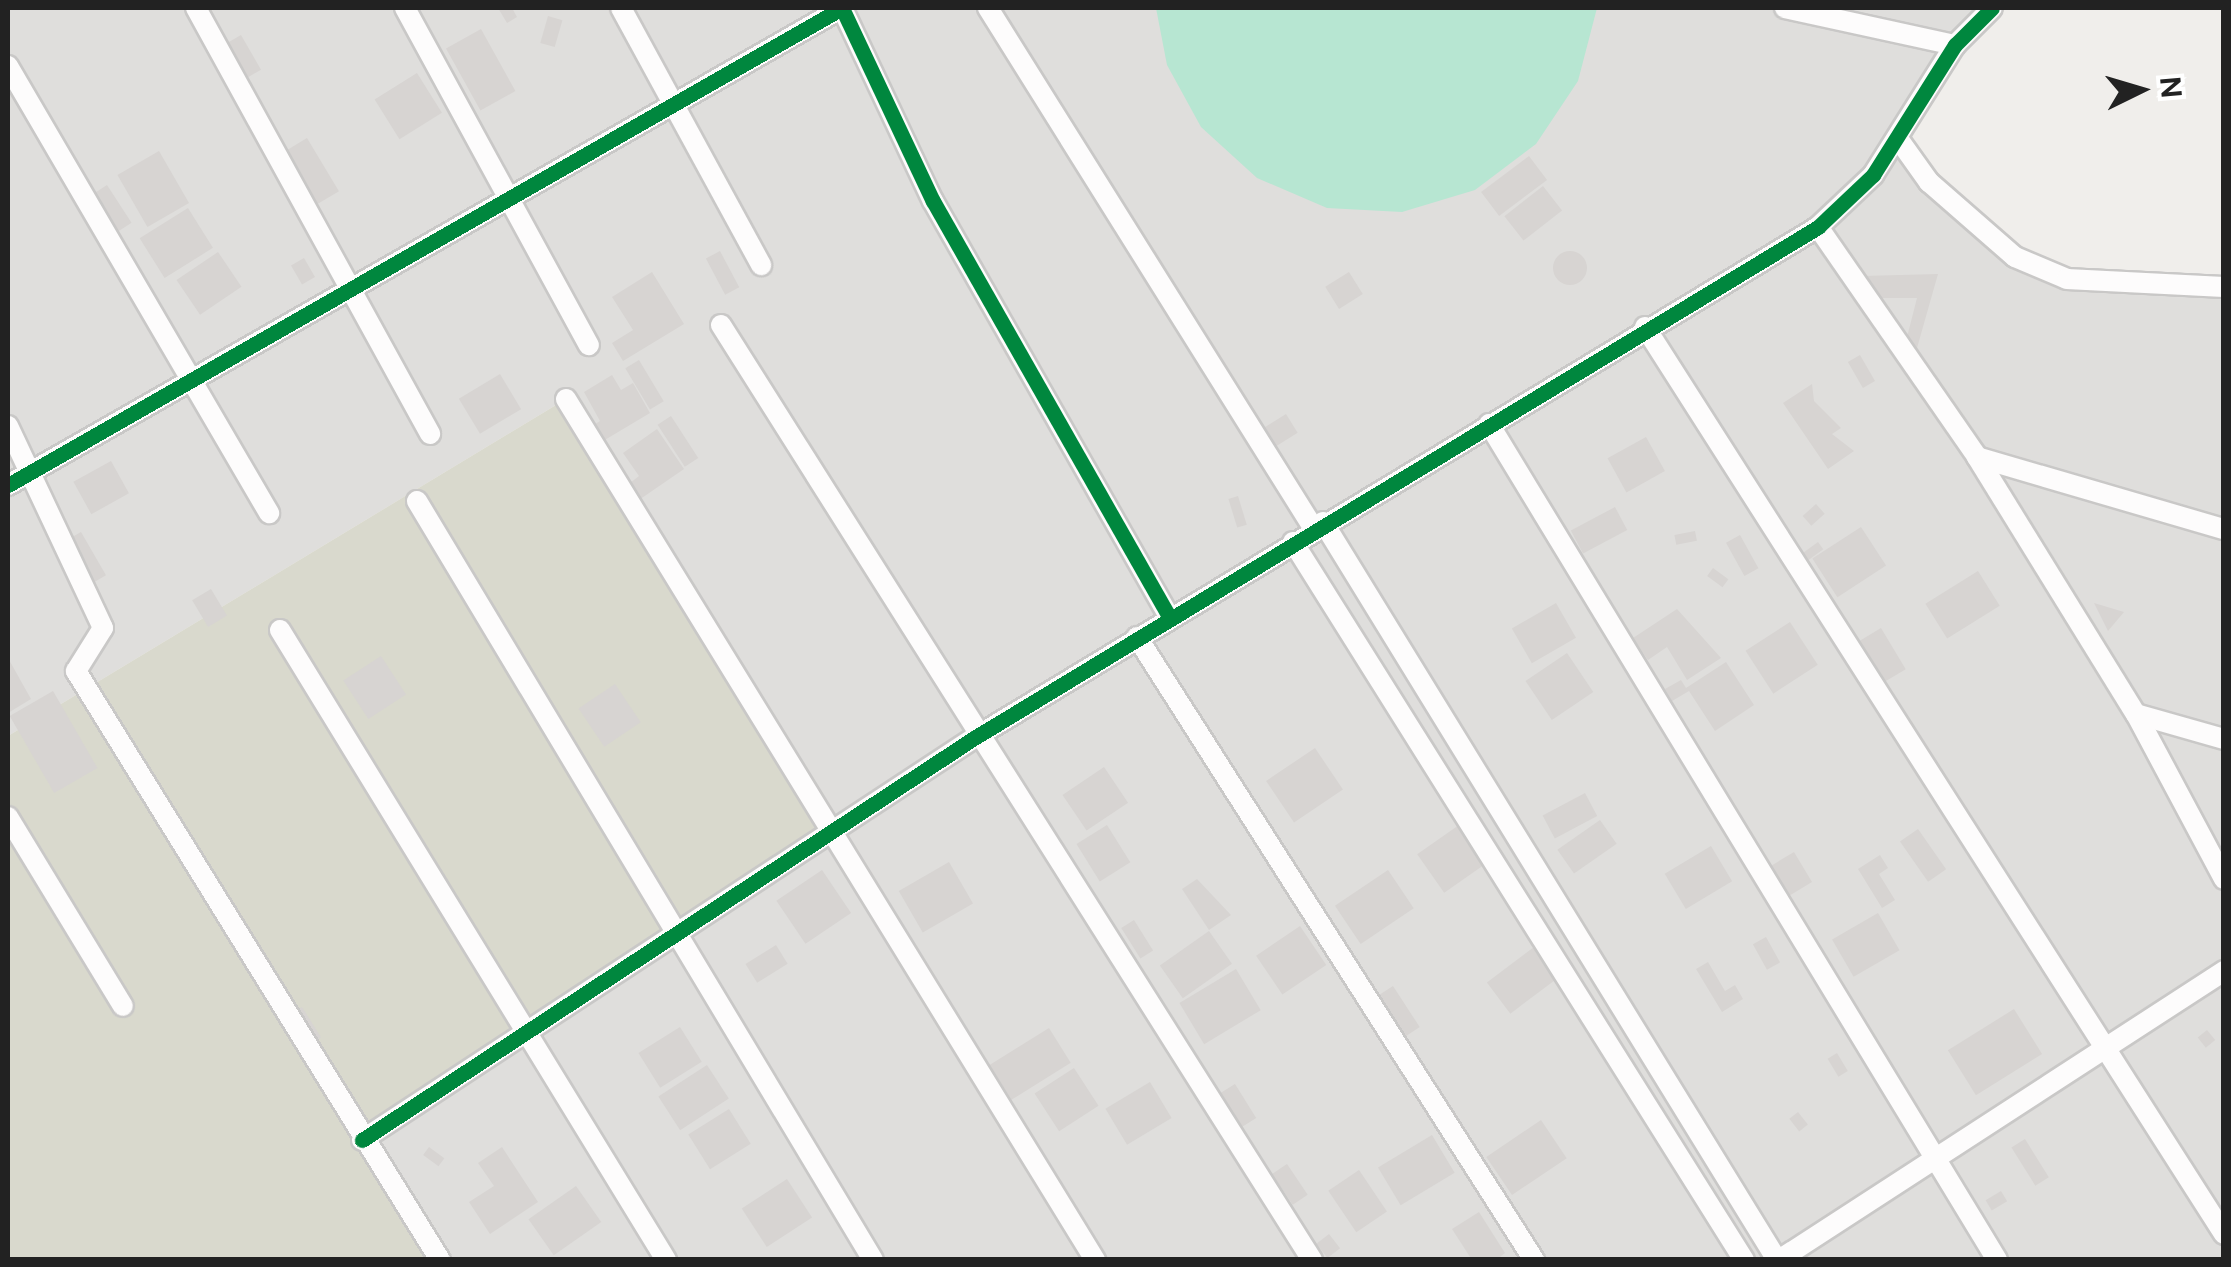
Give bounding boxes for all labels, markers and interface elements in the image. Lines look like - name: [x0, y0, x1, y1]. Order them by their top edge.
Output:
- north arrow: [2091, 40, 2191, 140]
- text: N: [2154, 75, 2189, 100]

